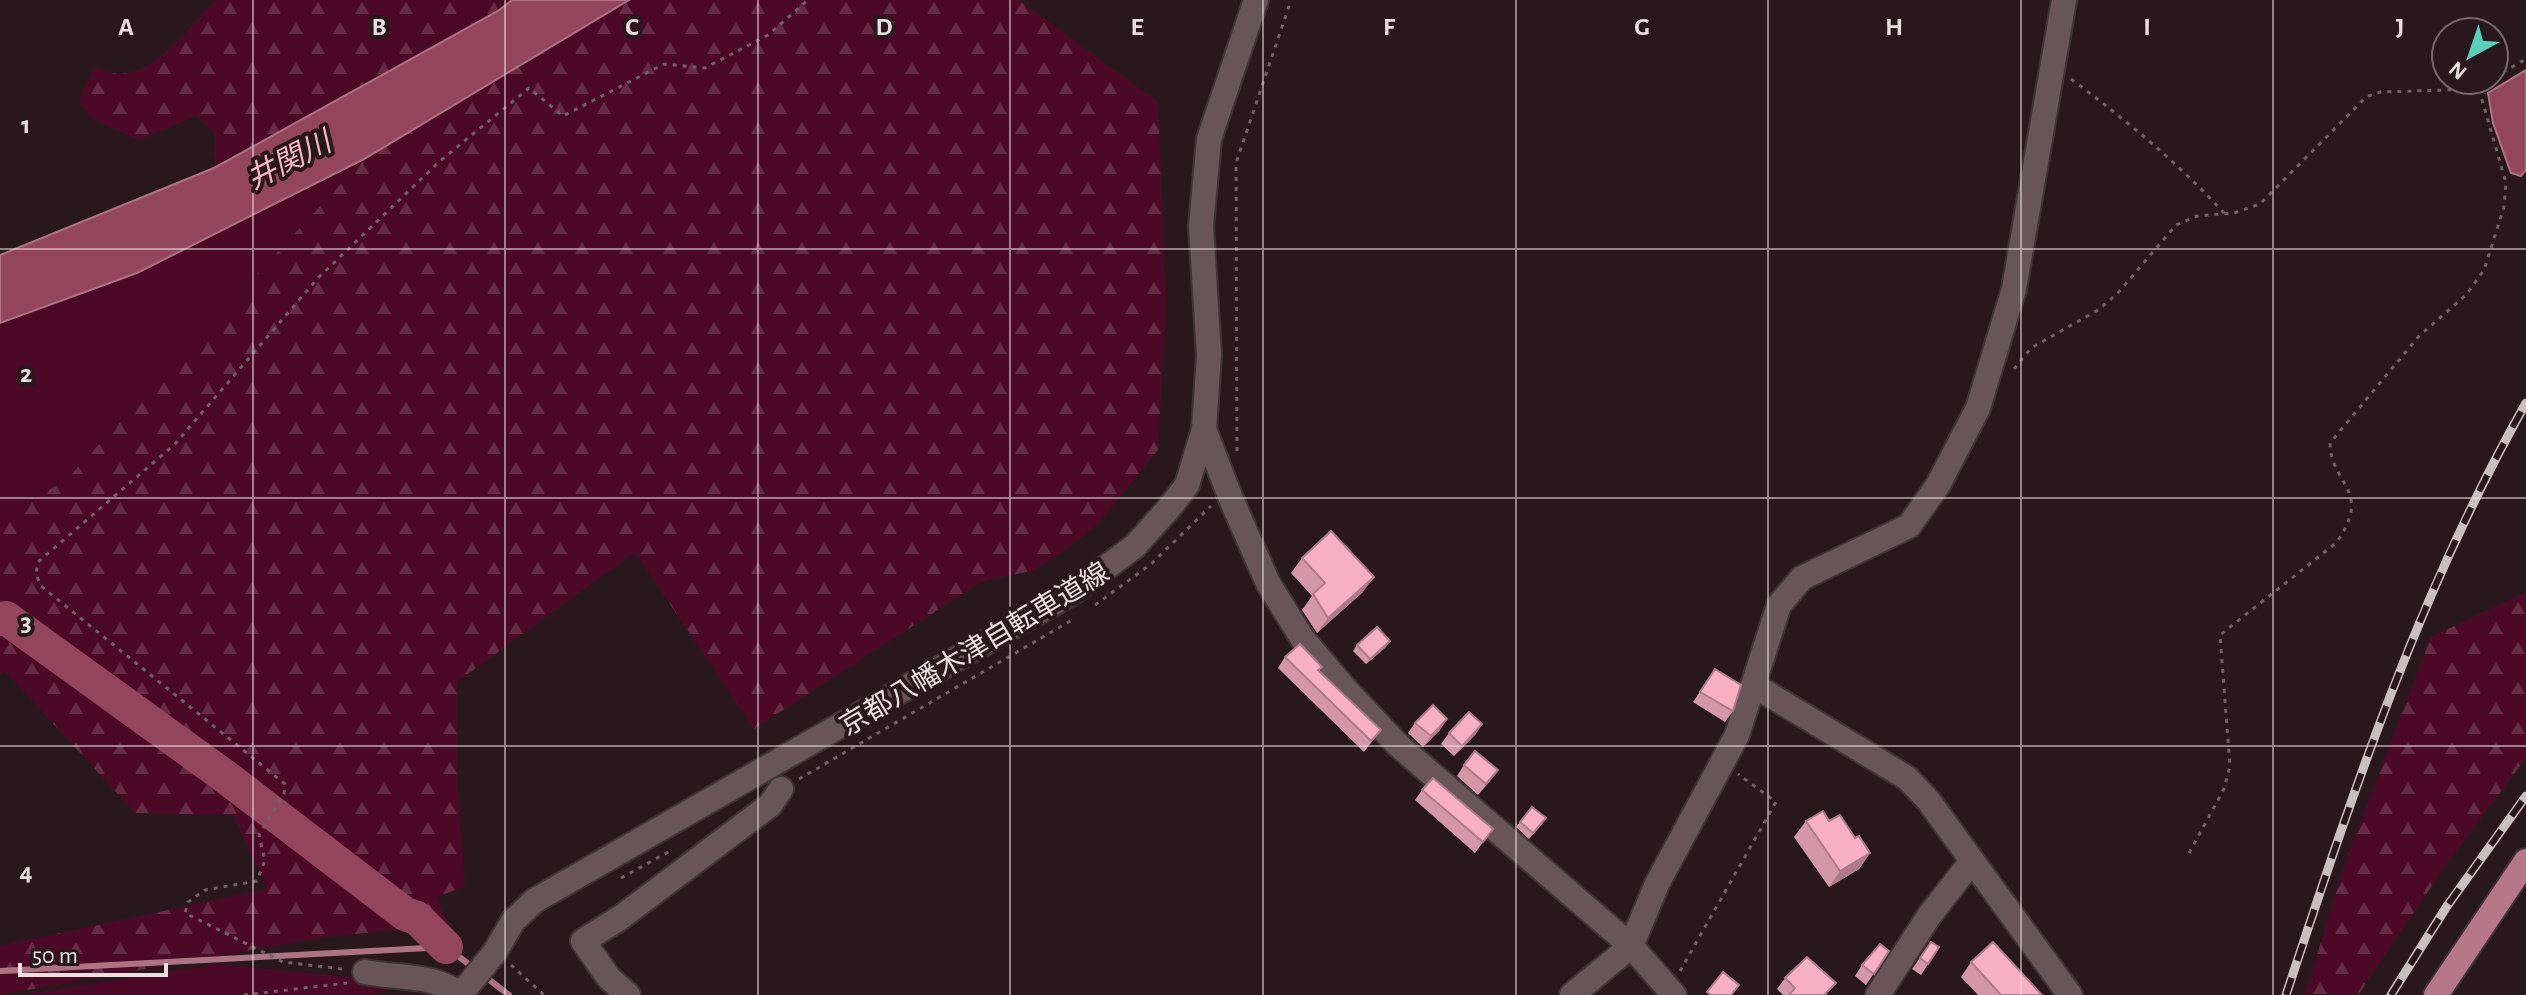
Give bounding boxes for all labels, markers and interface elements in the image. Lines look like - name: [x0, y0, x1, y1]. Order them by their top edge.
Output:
- text: A: [118, 14, 134, 40]
- text: B: [371, 14, 387, 40]
- text: C: [625, 14, 639, 40]
- text: D: [875, 14, 893, 40]
- text: E: [1130, 14, 1144, 40]
- text: F: [1383, 14, 1396, 40]
- text: G: [1634, 14, 1650, 40]
- text: H: [1885, 14, 1903, 40]
- text: I: [2143, 14, 2151, 40]
- text: J: [2396, 14, 2404, 40]
- north arrow: [2430, 16, 2510, 96]
- text: N: [2445, 57, 2471, 84]
- text: 1: [21, 112, 31, 138]
- water label: 井関川: [241, 124, 339, 195]
- text: 2: [20, 361, 32, 387]
- street label: 京都八幡木津自転車道線: [835, 557, 1114, 741]
- text: 3: [20, 610, 32, 636]
- text: 4: [19, 859, 33, 885]
- scale bar: [20, 927, 166, 977]
- text: 50 m: [32, 944, 78, 968]

